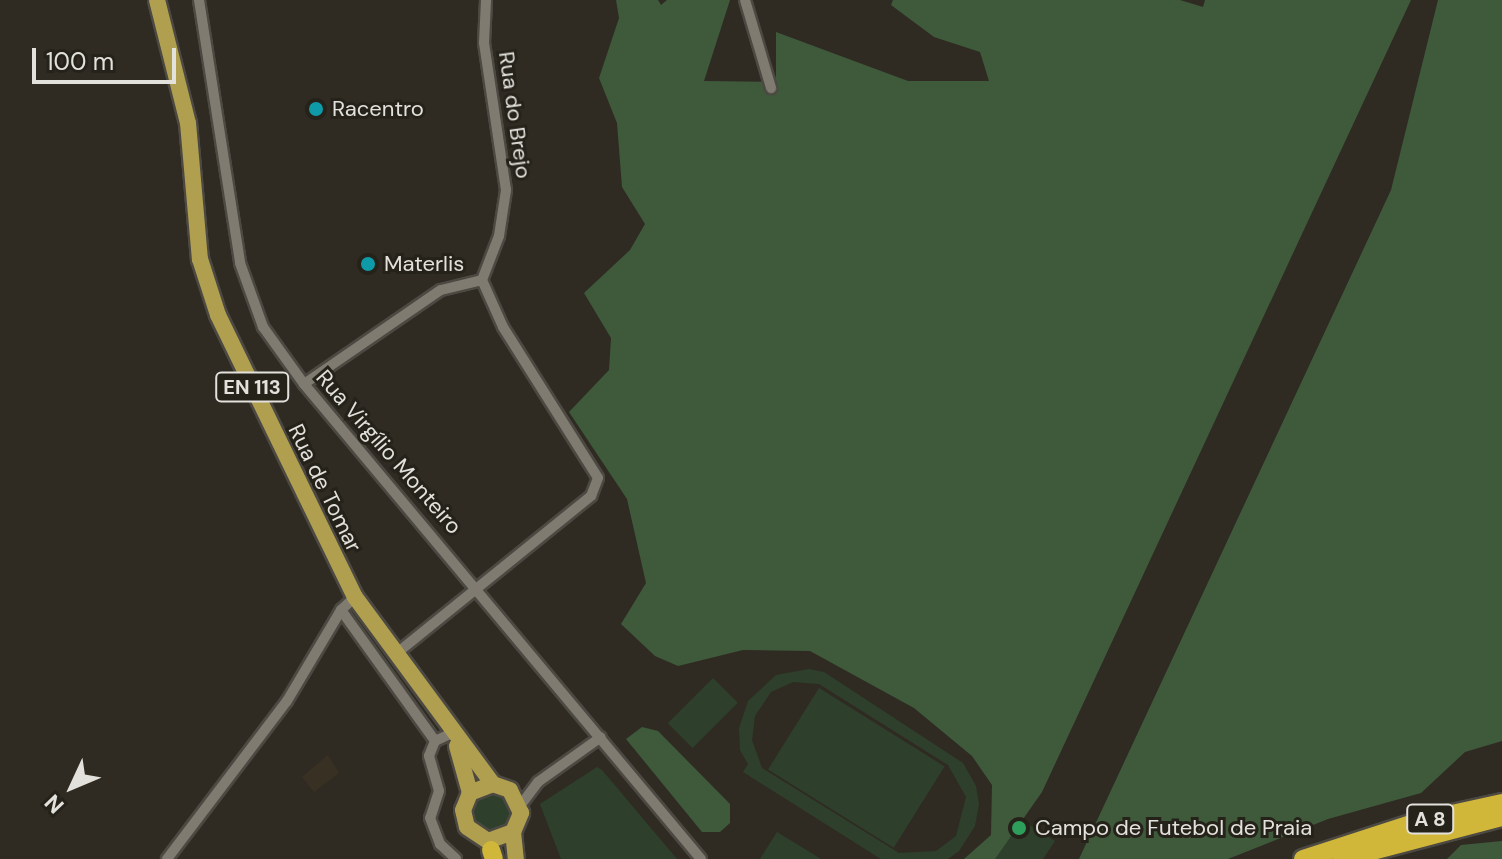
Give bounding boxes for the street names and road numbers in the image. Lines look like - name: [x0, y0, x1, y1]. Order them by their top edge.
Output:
- street label: Rua do Brejo: [493, 50, 537, 180]
- street label: Rua Virgílio Monteiro: [311, 365, 467, 539]
- road number: EN 113: [214, 371, 290, 403]
- street label: Rua de Tomar: [283, 420, 367, 556]
- road number: A 8: [1406, 803, 1454, 835]

